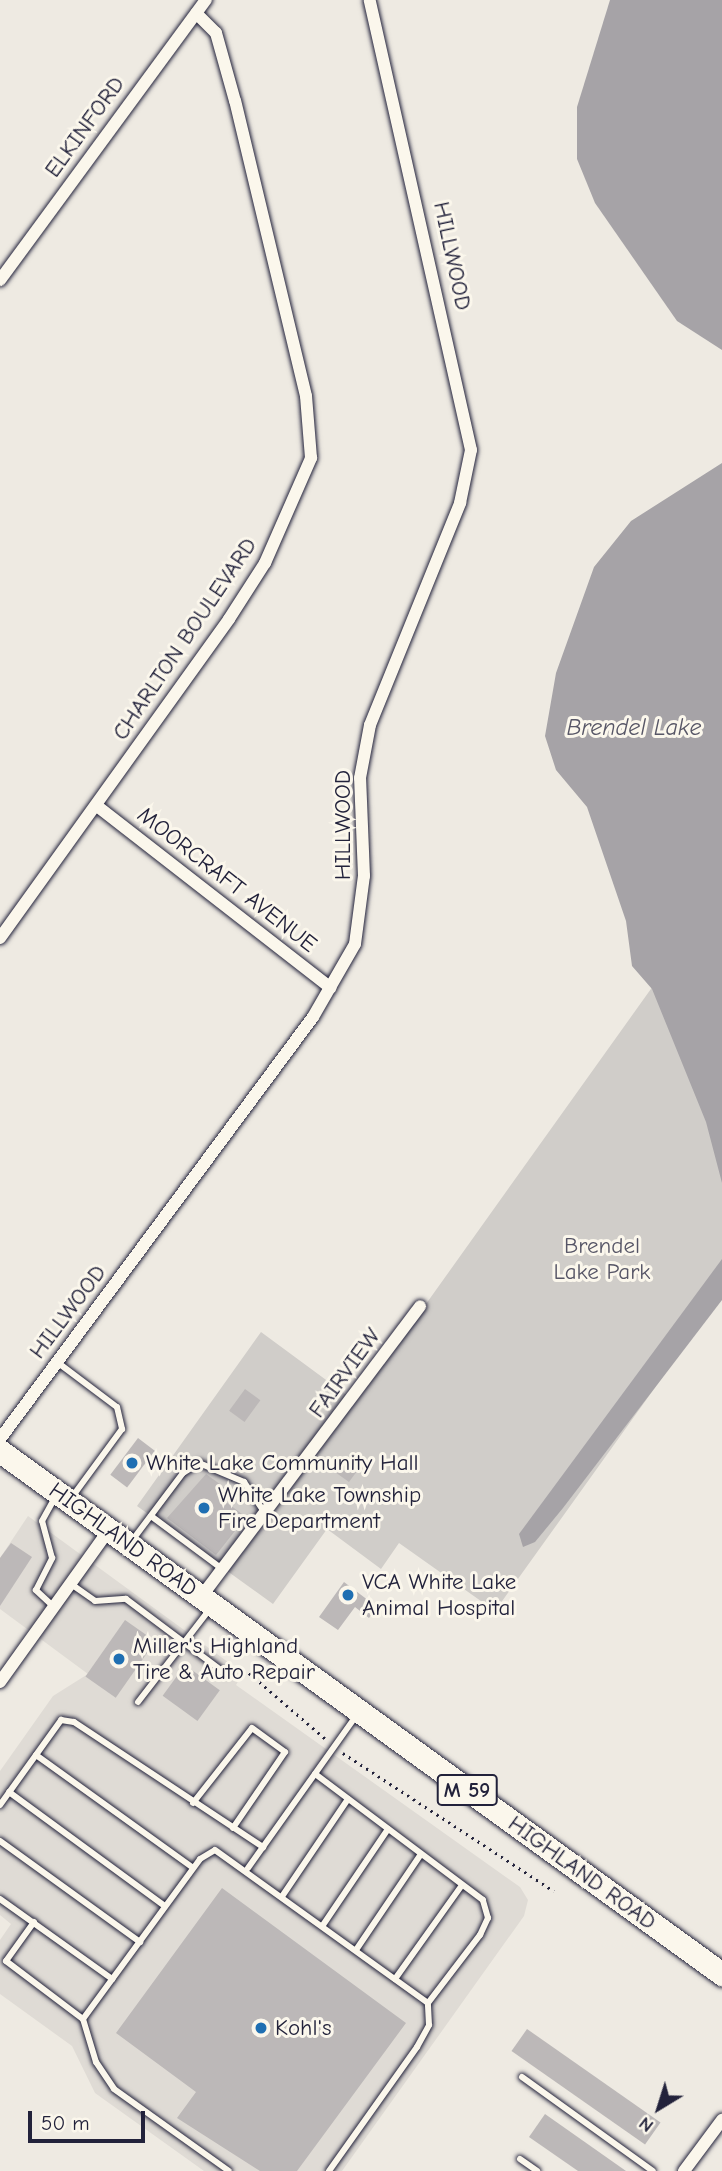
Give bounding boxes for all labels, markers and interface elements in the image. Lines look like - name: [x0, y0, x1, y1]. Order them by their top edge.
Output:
- street label: ELKINFORD: [39, 71, 131, 183]
- street label: HILLWOOD: [427, 199, 477, 313]
- street label: CHARLTON BOULEVARD: [107, 532, 263, 746]
- water label: Brendel Lake: [566, 714, 702, 742]
- street label: HILLWOOD: [329, 770, 357, 880]
- street label: MOORCRAFT AVENUE: [132, 801, 322, 959]
- park label: Brendel Lake Park: [554, 1232, 650, 1286]
- street label: HILLWOOD: [24, 1260, 112, 1364]
- street label: FAIRVIEW: [303, 1323, 387, 1423]
- place label: White Lake Community Hall: [146, 1449, 419, 1477]
- marker: White Lake Community Hall: [124, 1455, 140, 1471]
- street label: HIGHLAND ROAD: [43, 1477, 203, 1603]
- place label: White Lake Township Fire Department: [218, 1481, 421, 1535]
- marker: White Lake Township Fire Department: [196, 1500, 212, 1516]
- place label: VCA White Lake Animal Hospital: [362, 1568, 516, 1622]
- marker: VCA White Lake Animal Hospital: [340, 1587, 356, 1603]
- place label: Miller's Highland Tire & Auto Repair: [133, 1632, 315, 1686]
- marker: Miller's Highland Tire & Auto Repair: [111, 1651, 127, 1667]
- road number: M 59: [435, 1772, 498, 1808]
- street label: HIGHLAND ROAD: [502, 1810, 662, 1936]
- place label: Kohl's: [275, 2014, 331, 2042]
- marker: Kohl's: [253, 2020, 269, 2036]
- north arrow: [624, 2073, 694, 2143]
- scale bar: [32, 2098, 149, 2142]
- text: 50 m: [41, 2111, 90, 2135]
- text: N: [634, 2112, 658, 2137]

